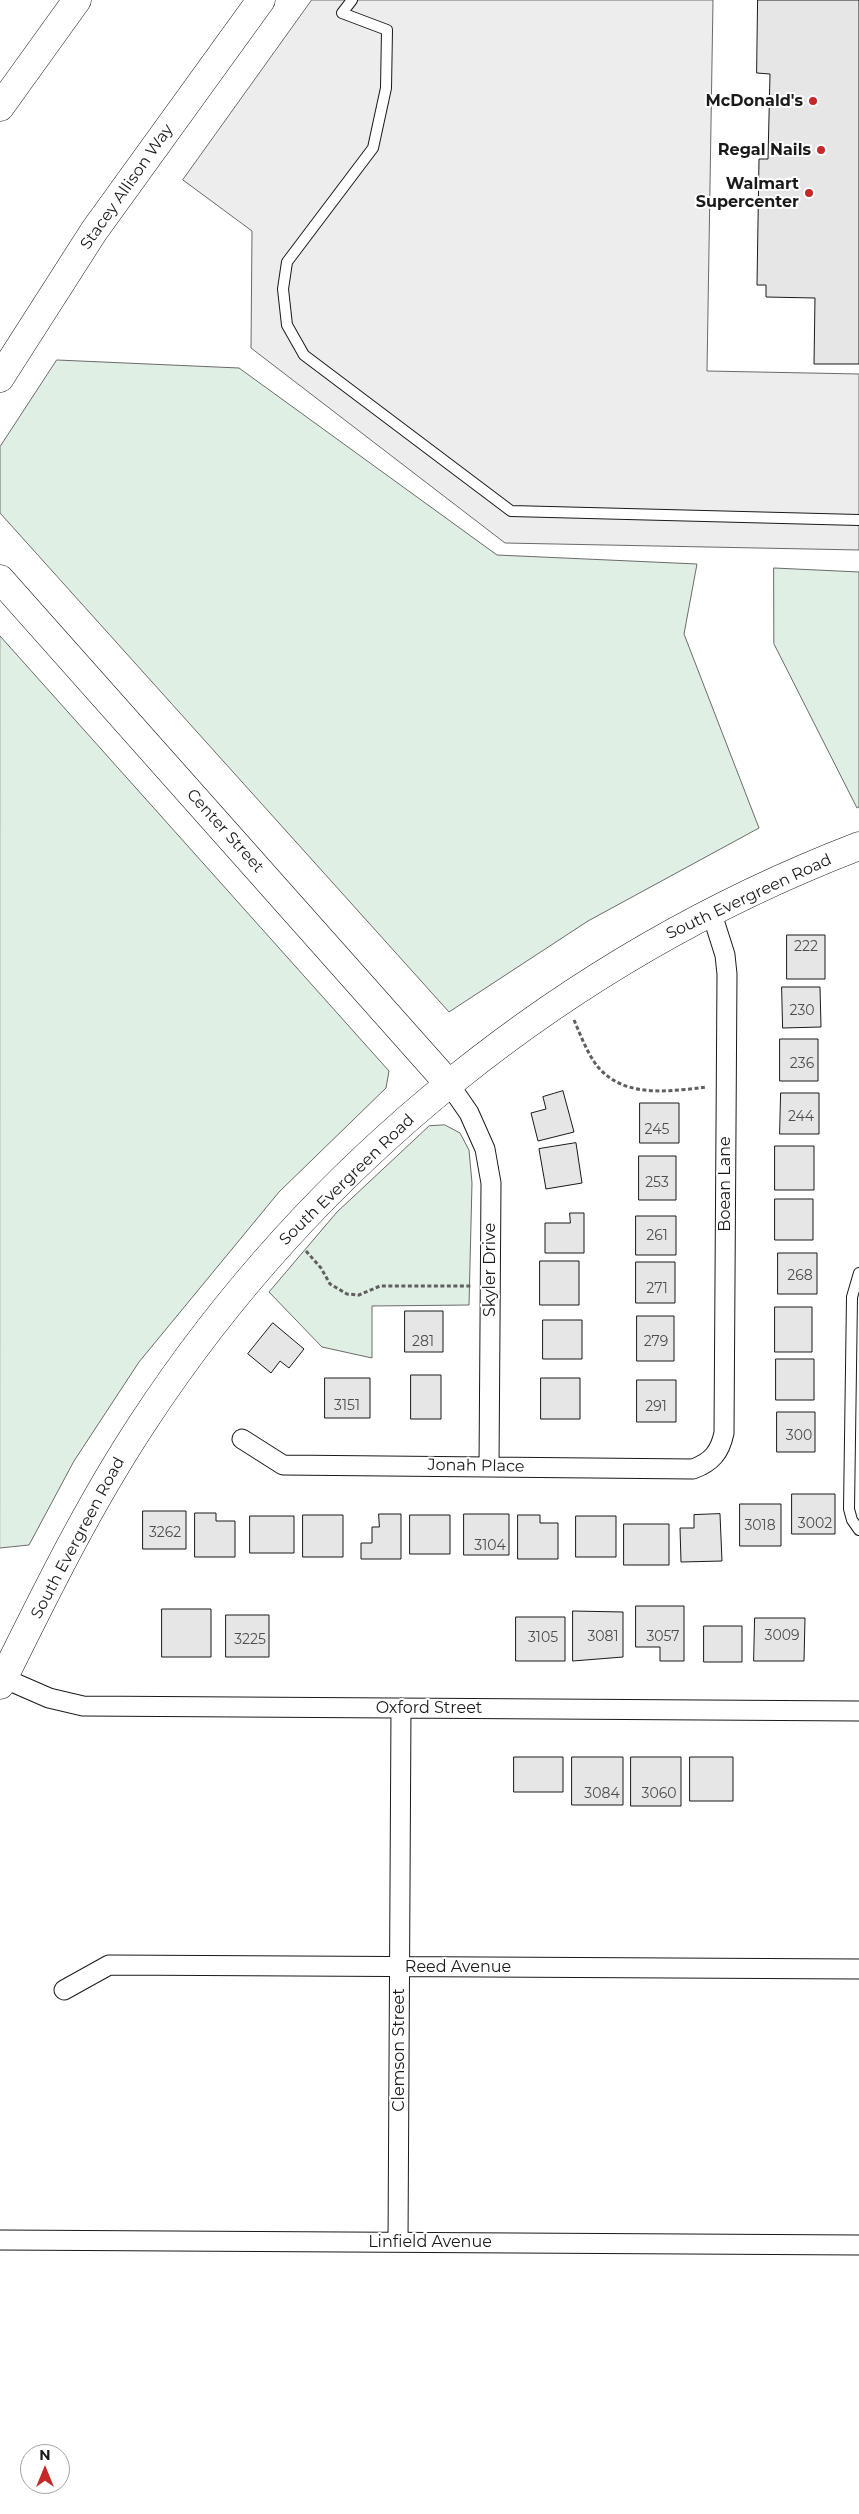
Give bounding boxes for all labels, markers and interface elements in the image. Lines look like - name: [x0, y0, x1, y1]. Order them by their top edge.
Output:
- place label: McDonald's: [706, 91, 803, 111]
- marker: McDonald's: [807, 95, 819, 107]
- street label: Stacey Allison Way: [76, 121, 178, 253]
- place label: Regal Nails: [718, 140, 811, 160]
- marker: Regal Nails: [815, 144, 827, 156]
- place label: Walmart Supercenter: [696, 174, 799, 212]
- marker: Walmart Supercenter: [803, 187, 815, 199]
- street label: Center Street: [182, 785, 268, 877]
- street label: South Evergreen Road: [663, 850, 835, 944]
- house number: 222: [794, 939, 818, 955]
- house number: 230: [789, 1003, 815, 1019]
- house number: 236: [790, 1056, 814, 1072]
- house number: 244: [788, 1109, 814, 1125]
- street label: South Evergreen Road: [275, 1110, 419, 1250]
- house number: 245: [645, 1122, 669, 1138]
- street label: Boean Lane: [715, 1136, 735, 1232]
- house number: 253: [645, 1175, 669, 1191]
- street label: Skyler Drive: [480, 1223, 500, 1317]
- house number: 261: [646, 1228, 668, 1244]
- house number: 268: [787, 1268, 813, 1284]
- house number: 271: [646, 1281, 668, 1297]
- house number: 281: [412, 1334, 434, 1350]
- house number: 279: [644, 1334, 668, 1350]
- house number: 3151: [334, 1398, 360, 1414]
- house number: 291: [645, 1399, 667, 1415]
- house number: 300: [786, 1428, 812, 1444]
- street label: South Evergreen Road: [27, 1454, 129, 1622]
- street label: Jonah Place: [427, 1456, 525, 1476]
- house number: 3002: [798, 1516, 832, 1532]
- house number: 3018: [744, 1518, 776, 1534]
- house number: 3262: [149, 1525, 181, 1541]
- house number: 3104: [474, 1538, 506, 1554]
- house number: 3009: [765, 1628, 799, 1644]
- house number: 3081: [587, 1629, 619, 1645]
- house number: 3057: [646, 1629, 680, 1645]
- house number: 3105: [528, 1630, 558, 1646]
- house number: 3225: [234, 1632, 266, 1648]
- street label: Oxford Street: [376, 1698, 482, 1718]
- house number: 3084: [584, 1786, 620, 1802]
- house number: 3060: [642, 1786, 676, 1802]
- street label: Reed Avenue: [405, 1957, 511, 1977]
- street label: Clemson Street: [389, 1988, 409, 2112]
- street label: Linfield Avenue: [368, 2232, 492, 2252]
- north arrow: [20, 2444, 70, 2494]
- text: N: [39, 2446, 51, 2464]

